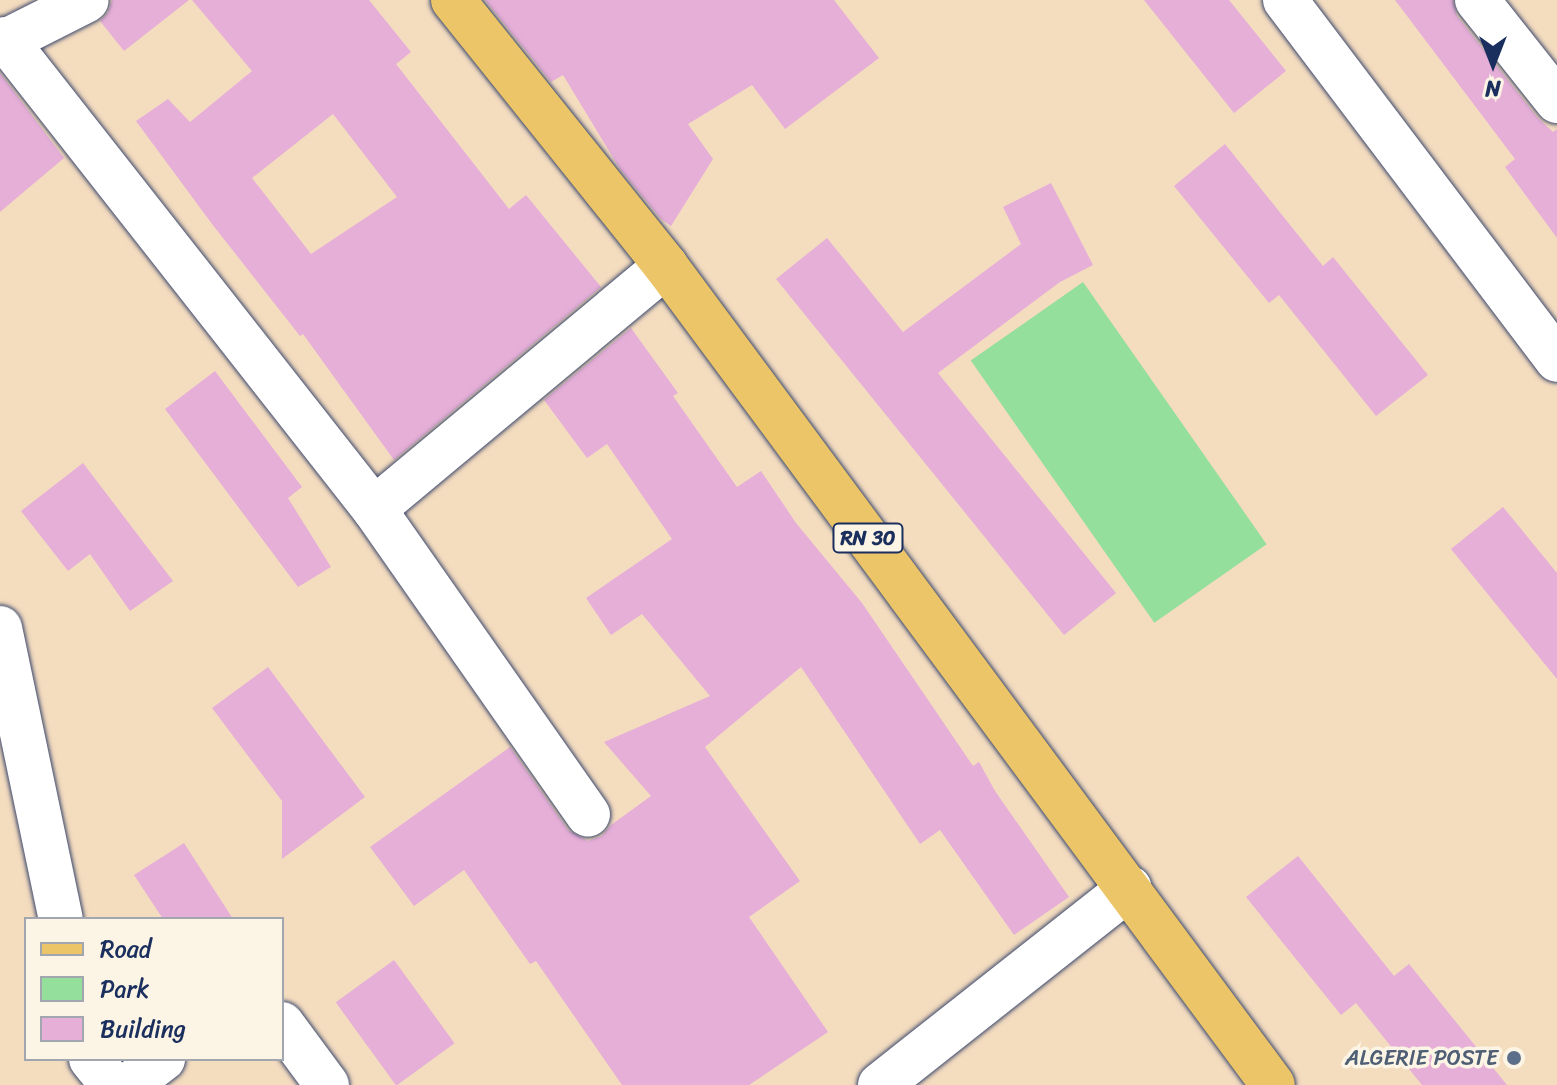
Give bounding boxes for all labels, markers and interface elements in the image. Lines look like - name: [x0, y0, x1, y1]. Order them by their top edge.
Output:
- north arrow: [1453, 24, 1533, 104]
- text: N: [1485, 69, 1501, 108]
- road number: RN 30: [832, 522, 904, 554]
- legend: [24, 917, 284, 1061]
- text: Road: [100, 928, 151, 970]
- text: Park: [100, 968, 149, 1010]
- text: Building: [100, 1008, 186, 1050]
- place label: ALGERIE POSTE: [1345, 1045, 1498, 1071]
- marker: ALGERIE POSTE: [1505, 1049, 1523, 1067]

